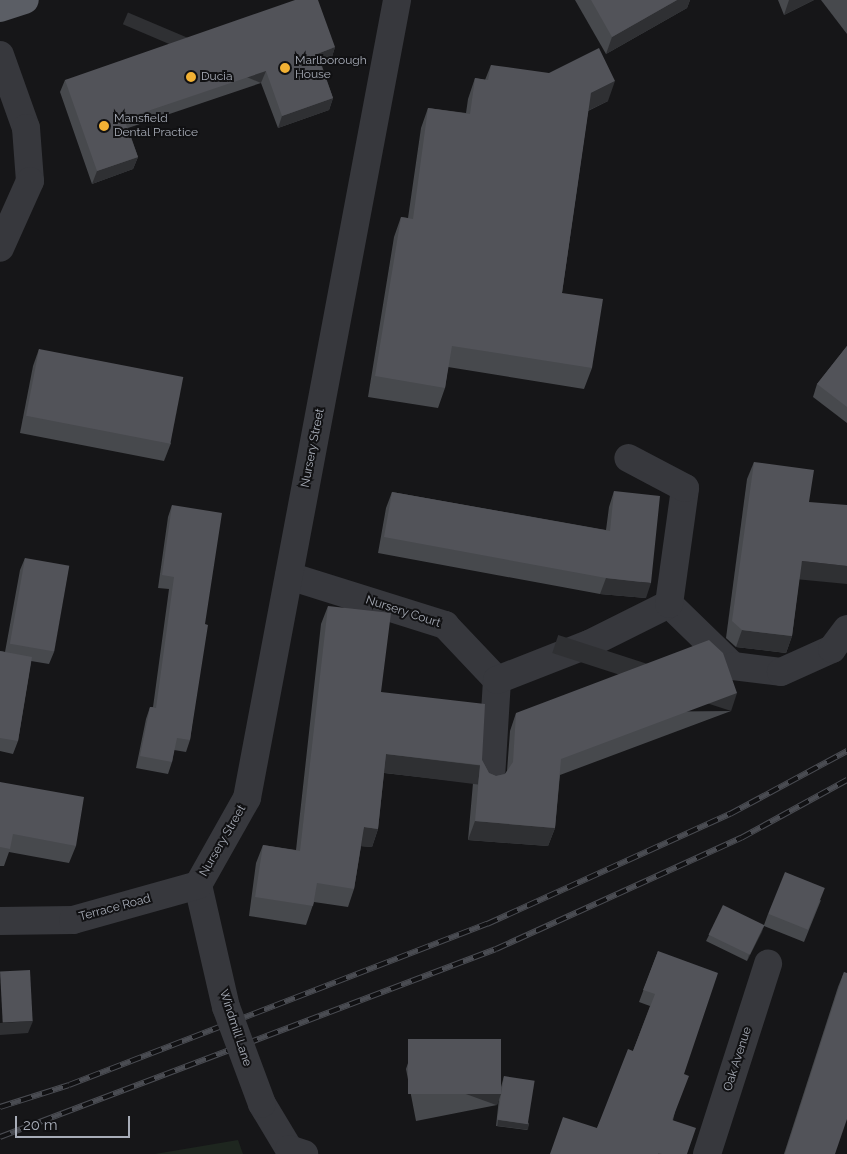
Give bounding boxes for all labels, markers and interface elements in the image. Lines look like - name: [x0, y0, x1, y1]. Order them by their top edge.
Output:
- place label: Marlborough House: [295, 54, 367, 82]
- marker: Marlborough House: [279, 62, 291, 74]
- place label: Ducia: [201, 70, 232, 84]
- marker: Ducia: [185, 71, 197, 83]
- place label: Mansfield Dental Practice: [114, 112, 198, 140]
- marker: Mansfield Dental Practice: [98, 120, 110, 132]
- street label: Nursery Street: [298, 407, 328, 489]
- street label: Nursery Court: [364, 593, 442, 631]
- street label: Nursery Street: [197, 803, 249, 879]
- street label: Terrace Road: [78, 892, 152, 924]
- street label: Windmill Lane: [216, 988, 254, 1068]
- street label: Oak Avenue: [721, 1025, 755, 1093]
- scale bar: [18, 1106, 132, 1138]
- text: 20 m: [23, 1116, 58, 1134]

